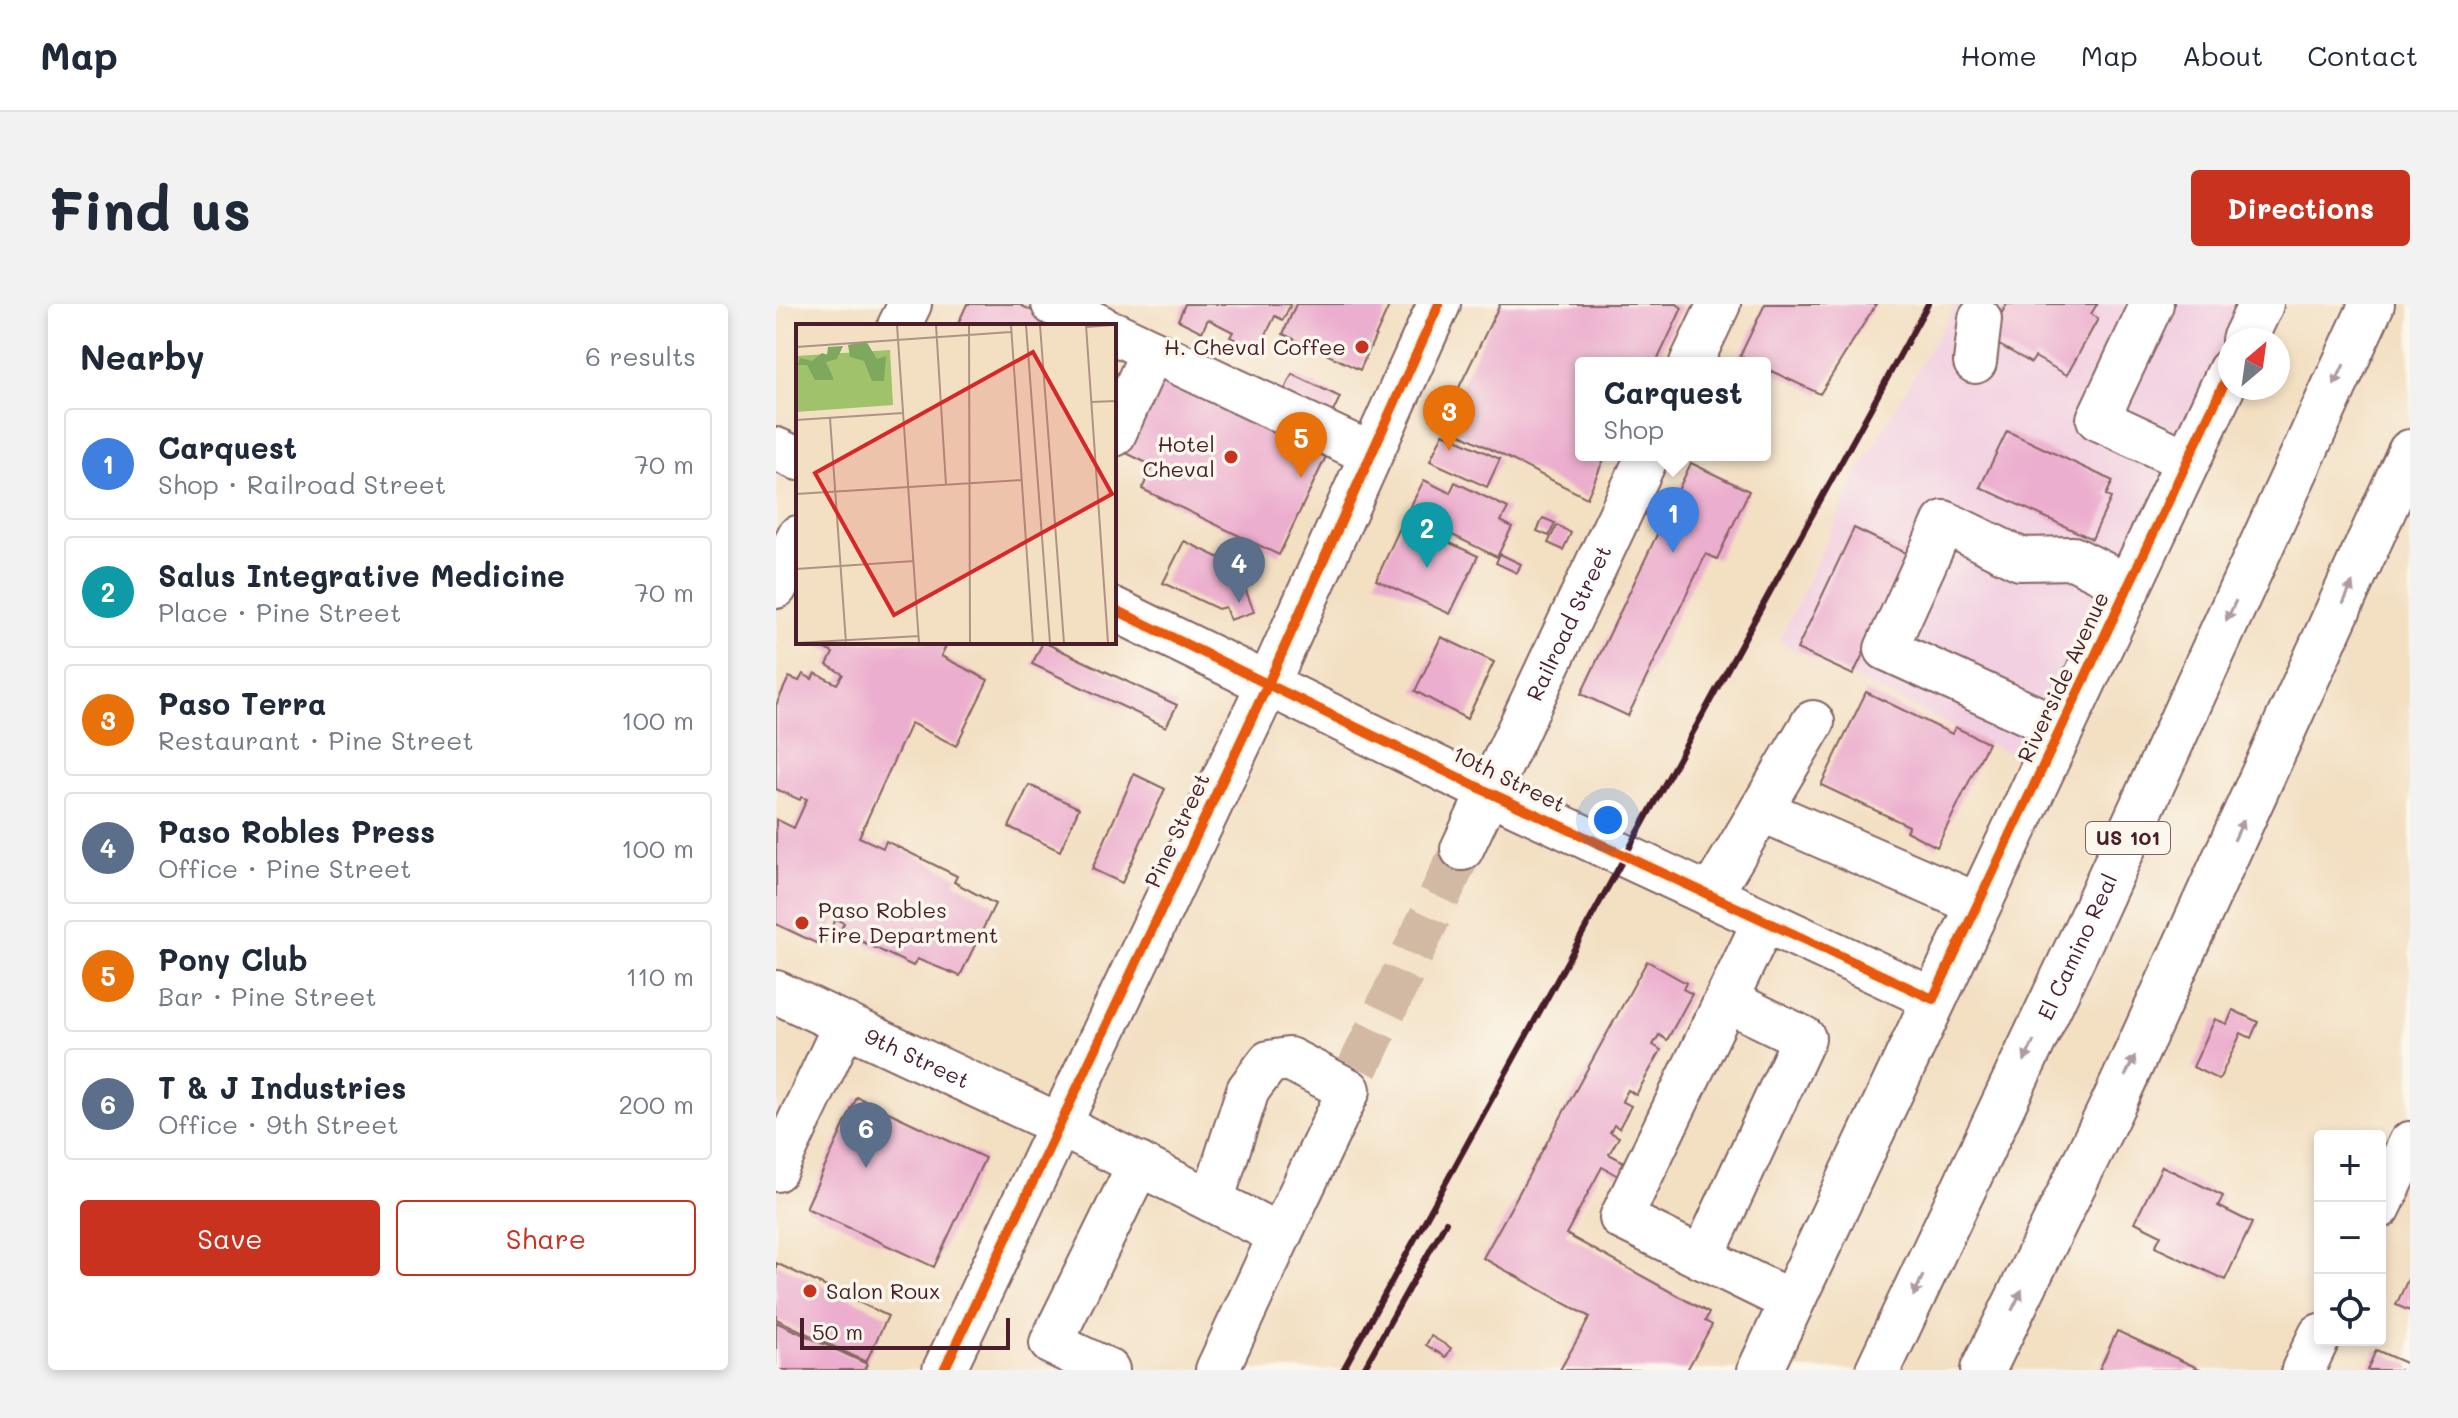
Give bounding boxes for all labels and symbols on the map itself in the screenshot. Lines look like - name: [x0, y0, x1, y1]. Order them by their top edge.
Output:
- inset map: [796, 324, 1116, 644]
- north arrow: [2218, 328, 2290, 400]
- place label: H. Cheval Coffee: [1164, 332, 1346, 361]
- marker: H. Cheval Coffee: [1353, 338, 1371, 356]
- one-way arrow: [2333, 363, 2346, 387]
- pin: 3: [1423, 385, 1475, 451]
- pin: 5: [1275, 412, 1327, 478]
- place label: Hotel Cheval: [1142, 429, 1215, 483]
- marker: Hotel Cheval: [1222, 448, 1240, 466]
- pin: 1: [1647, 487, 1699, 553]
- pin: 2: [1401, 502, 1453, 568]
- pin: 4: [1213, 537, 1265, 603]
- street label: Railroad Street: [1519, 540, 1617, 705]
- one-way arrow: [2341, 582, 2354, 605]
- street label: Riverside Avenue: [2010, 587, 2115, 767]
- one-way arrow: [2224, 600, 2238, 623]
- street label: 10th Street: [1448, 739, 1571, 818]
- street label: Pine Street: [1137, 768, 1216, 892]
- your location: [1588, 800, 1628, 840]
- one-way arrow: [2232, 818, 2246, 841]
- road number: US 101: [2086, 822, 2170, 854]
- street label: El Camino Real: [2030, 869, 2124, 1024]
- place label: Paso Robles Fire Department: [818, 895, 999, 949]
- marker: Paso Robles Fire Department: [793, 914, 811, 932]
- street label: 9th Street: [861, 1021, 974, 1095]
- one-way arrow: [2022, 1039, 2036, 1063]
- one-way arrow: [2123, 1054, 2137, 1077]
- pin: 6: [840, 1102, 892, 1168]
- one-way arrow: [1911, 1275, 1925, 1298]
- place label: Salon Roux: [826, 1276, 940, 1305]
- marker: Salon Roux: [801, 1282, 819, 1300]
- one-way arrow: [2010, 1288, 2024, 1311]
- scale bar: [800, 1314, 1010, 1350]

